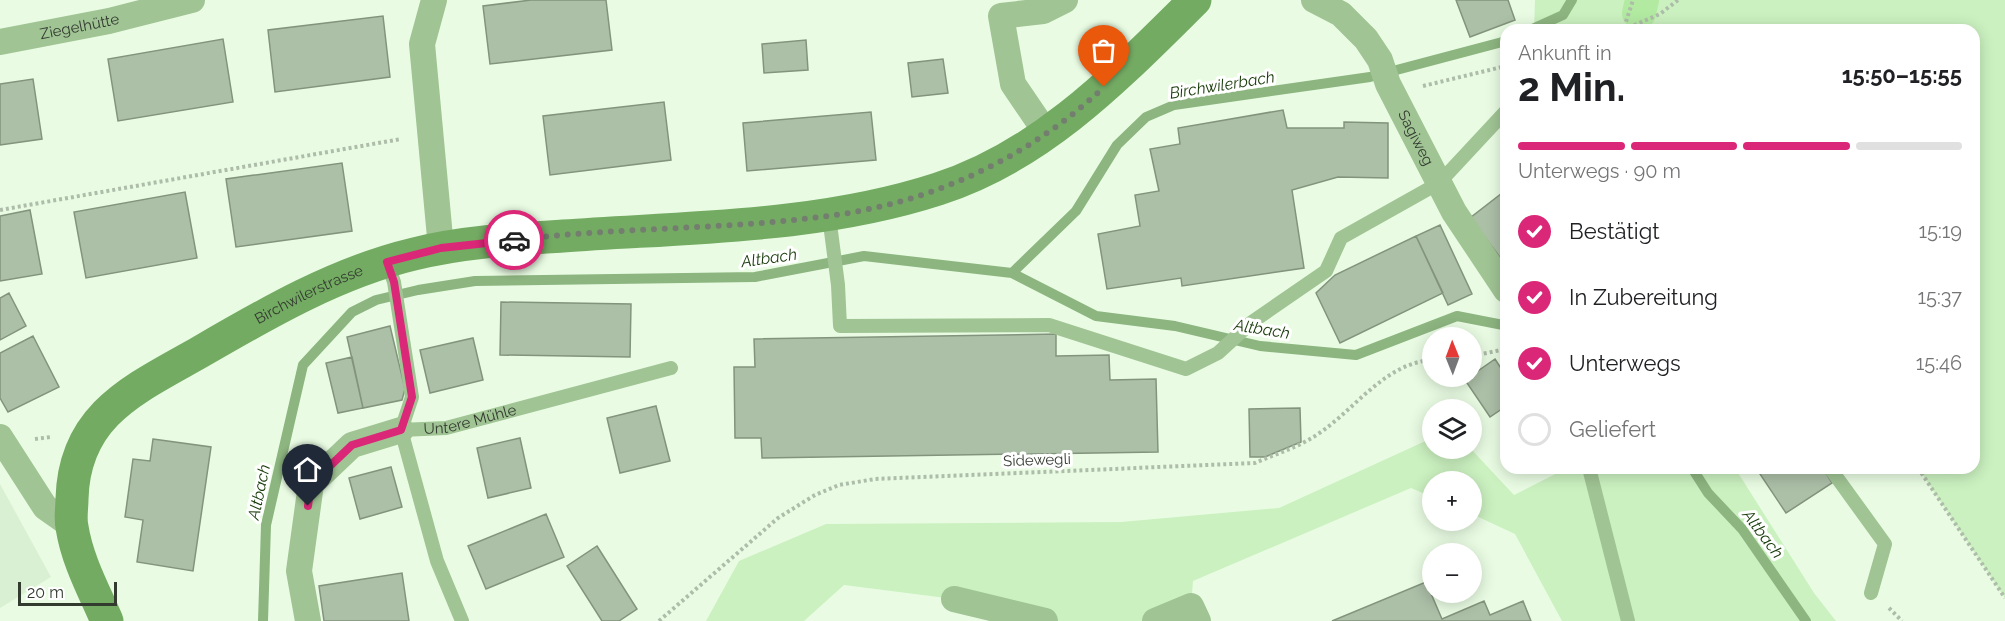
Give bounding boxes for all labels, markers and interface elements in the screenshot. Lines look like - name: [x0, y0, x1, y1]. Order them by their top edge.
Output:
- street label: Ziegelhütte: [38, 10, 121, 43]
- pin: [1078, 25, 1129, 87]
- icon: bag: [1087, 34, 1120, 67]
- text: Ankunft in: [1518, 41, 1612, 65]
- text: 15:50–15:55: [1842, 62, 1962, 88]
- text: 2 Min.: [1518, 64, 1625, 110]
- water label: Birchwilerbach: [1168, 67, 1276, 103]
- street label: Sagiweg: [1394, 107, 1438, 169]
- text: Unterwegs · 90 m: [1518, 159, 1681, 183]
- courier: [484, 210, 544, 270]
- icon: check: [1518, 215, 1551, 248]
- text: Bestätigt: [1569, 218, 1660, 244]
- text: 15:19: [1919, 219, 1962, 243]
- icon: car: [498, 224, 531, 257]
- water label: Altbach: [739, 245, 798, 271]
- street label: Birchwilerstrasse: [252, 261, 366, 328]
- icon: check: [1518, 281, 1551, 314]
- text: In Zubereitung: [1569, 284, 1718, 310]
- text: 15:37: [1918, 285, 1962, 309]
- water label: Altbach: [1232, 315, 1291, 343]
- north arrow: [1422, 327, 1482, 387]
- map controls: [1422, 327, 1482, 603]
- icon: check: [1518, 347, 1551, 380]
- text: Unterwegs: [1569, 350, 1681, 376]
- text: 15:46: [1916, 351, 1962, 375]
- button: layers: [1422, 399, 1482, 459]
- street label: Untere Mühle: [423, 401, 519, 438]
- text: Geliefert: [1569, 416, 1656, 442]
- pin: [282, 444, 333, 506]
- street label: Sidewegli: [1003, 450, 1071, 470]
- icon: home: [291, 453, 324, 486]
- water label: Altbach: [244, 463, 274, 522]
- button: +: [1422, 471, 1482, 531]
- water label: Altbach: [1738, 505, 1787, 562]
- button: −: [1422, 543, 1482, 603]
- scale bar: [18, 579, 117, 606]
- text: 20 m: [27, 583, 64, 602]

